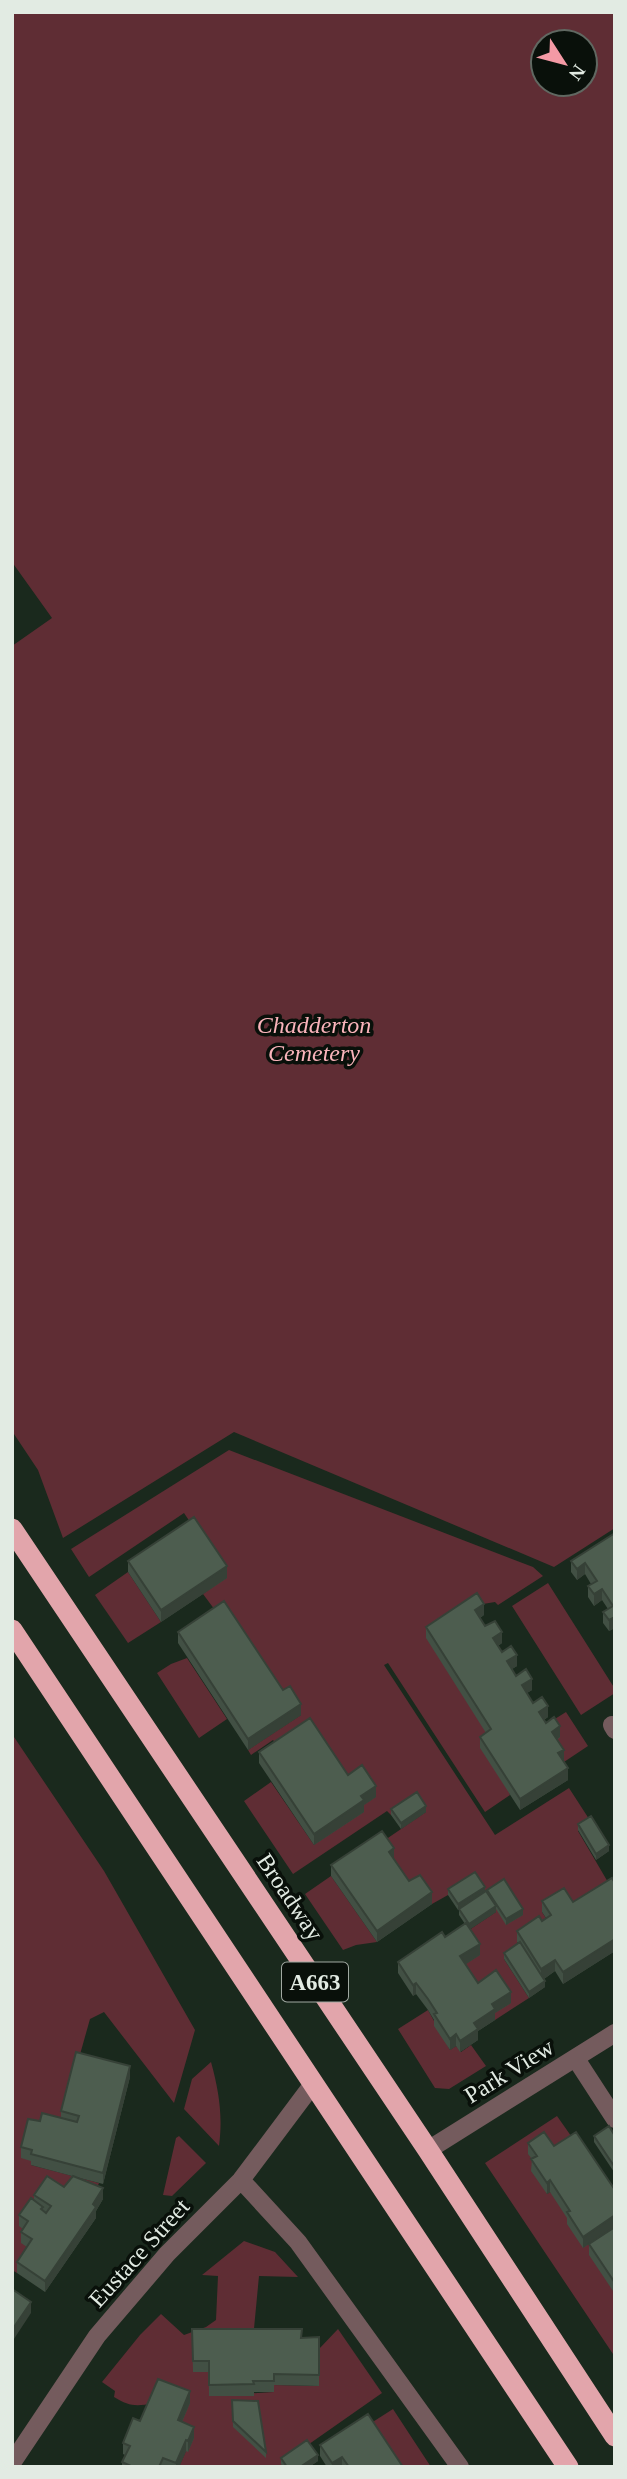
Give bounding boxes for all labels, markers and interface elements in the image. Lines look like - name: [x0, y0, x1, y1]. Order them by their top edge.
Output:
- north arrow: [529, 28, 599, 98]
- text: N: [565, 61, 590, 85]
- park label: Chadderton Cemetery: [257, 1012, 371, 1066]
- street label: Broadway: [252, 1849, 328, 1945]
- road number: A663: [282, 1963, 348, 2002]
- street label: Park View: [460, 2033, 559, 2109]
- street label: Eustace Street: [84, 2193, 195, 2312]

